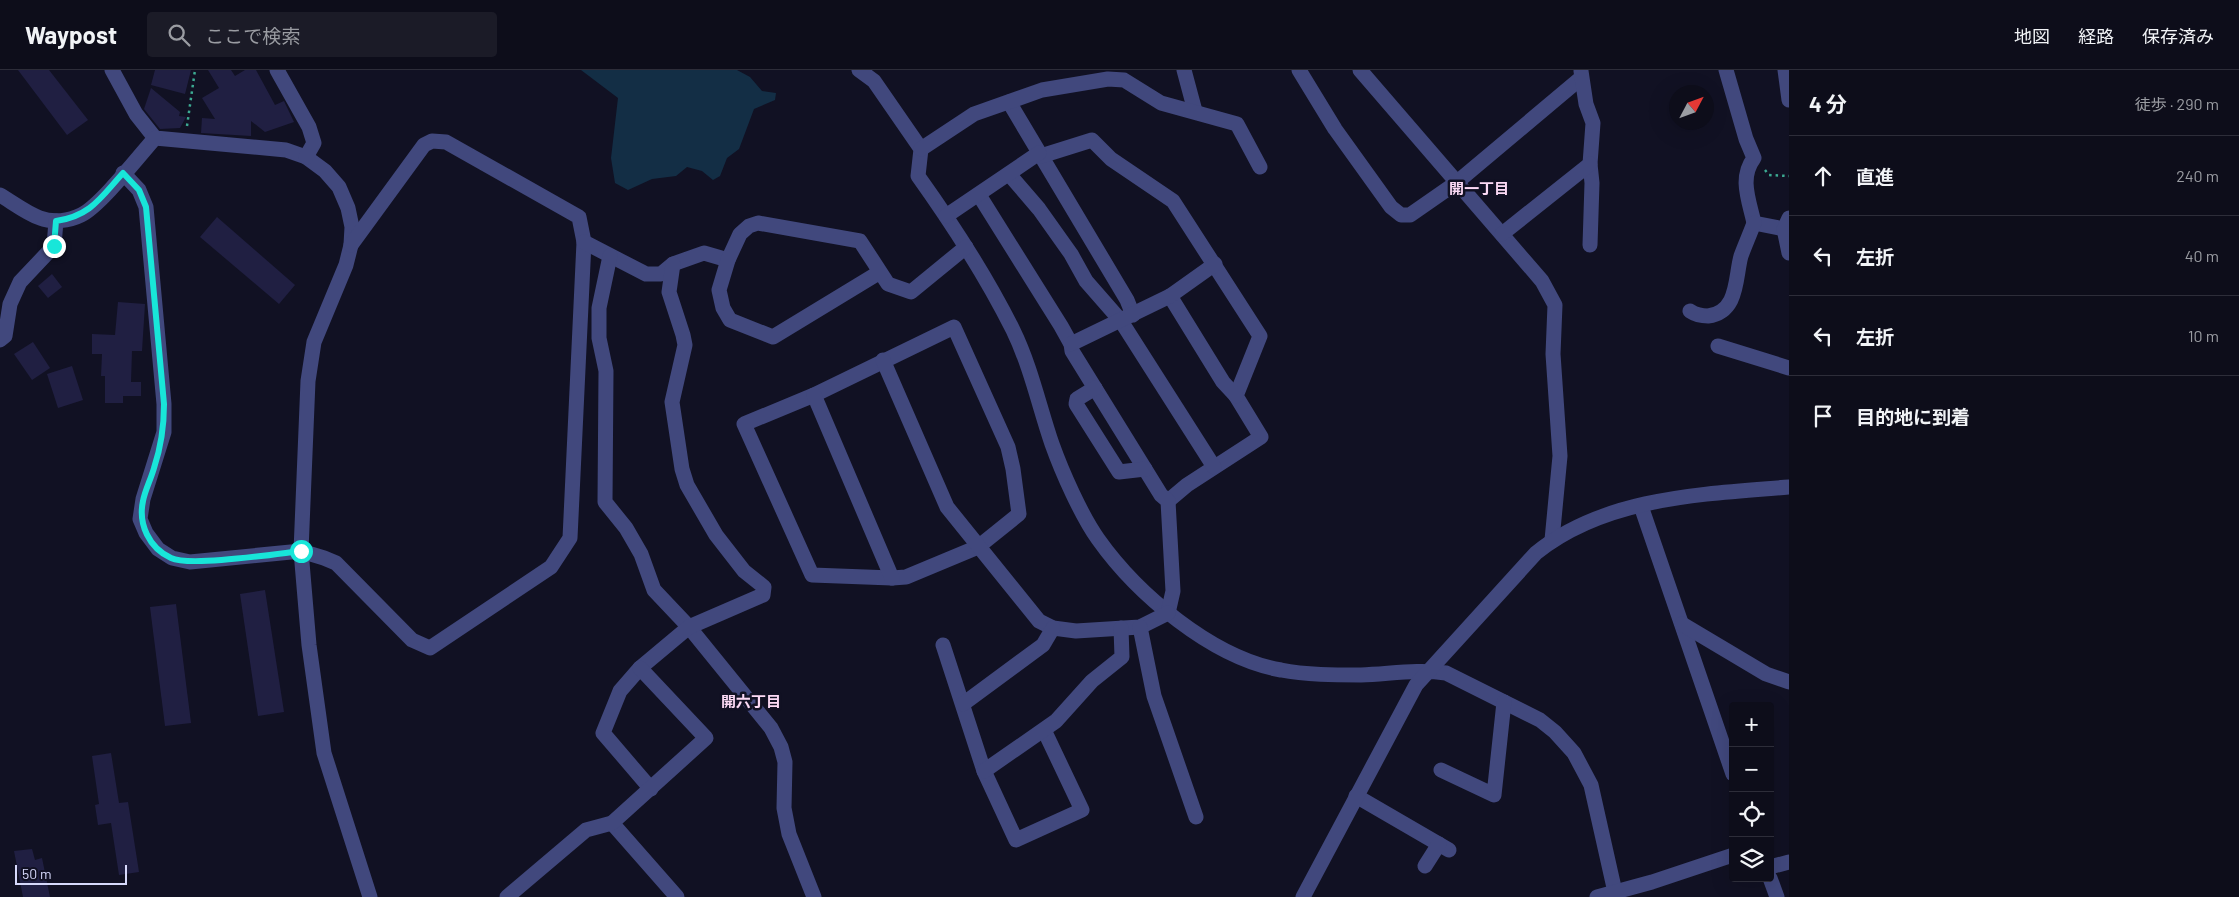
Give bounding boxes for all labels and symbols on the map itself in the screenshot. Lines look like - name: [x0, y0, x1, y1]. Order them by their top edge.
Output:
- north arrow: [1669, 85, 1714, 130]
- district label: 開一丁目: [1449, 179, 1509, 197]
- route end: [43, 235, 66, 258]
- route start: [290, 540, 313, 563]
- district label: 開六丁目: [721, 692, 781, 710]
- scale bar: [15, 862, 128, 885]

